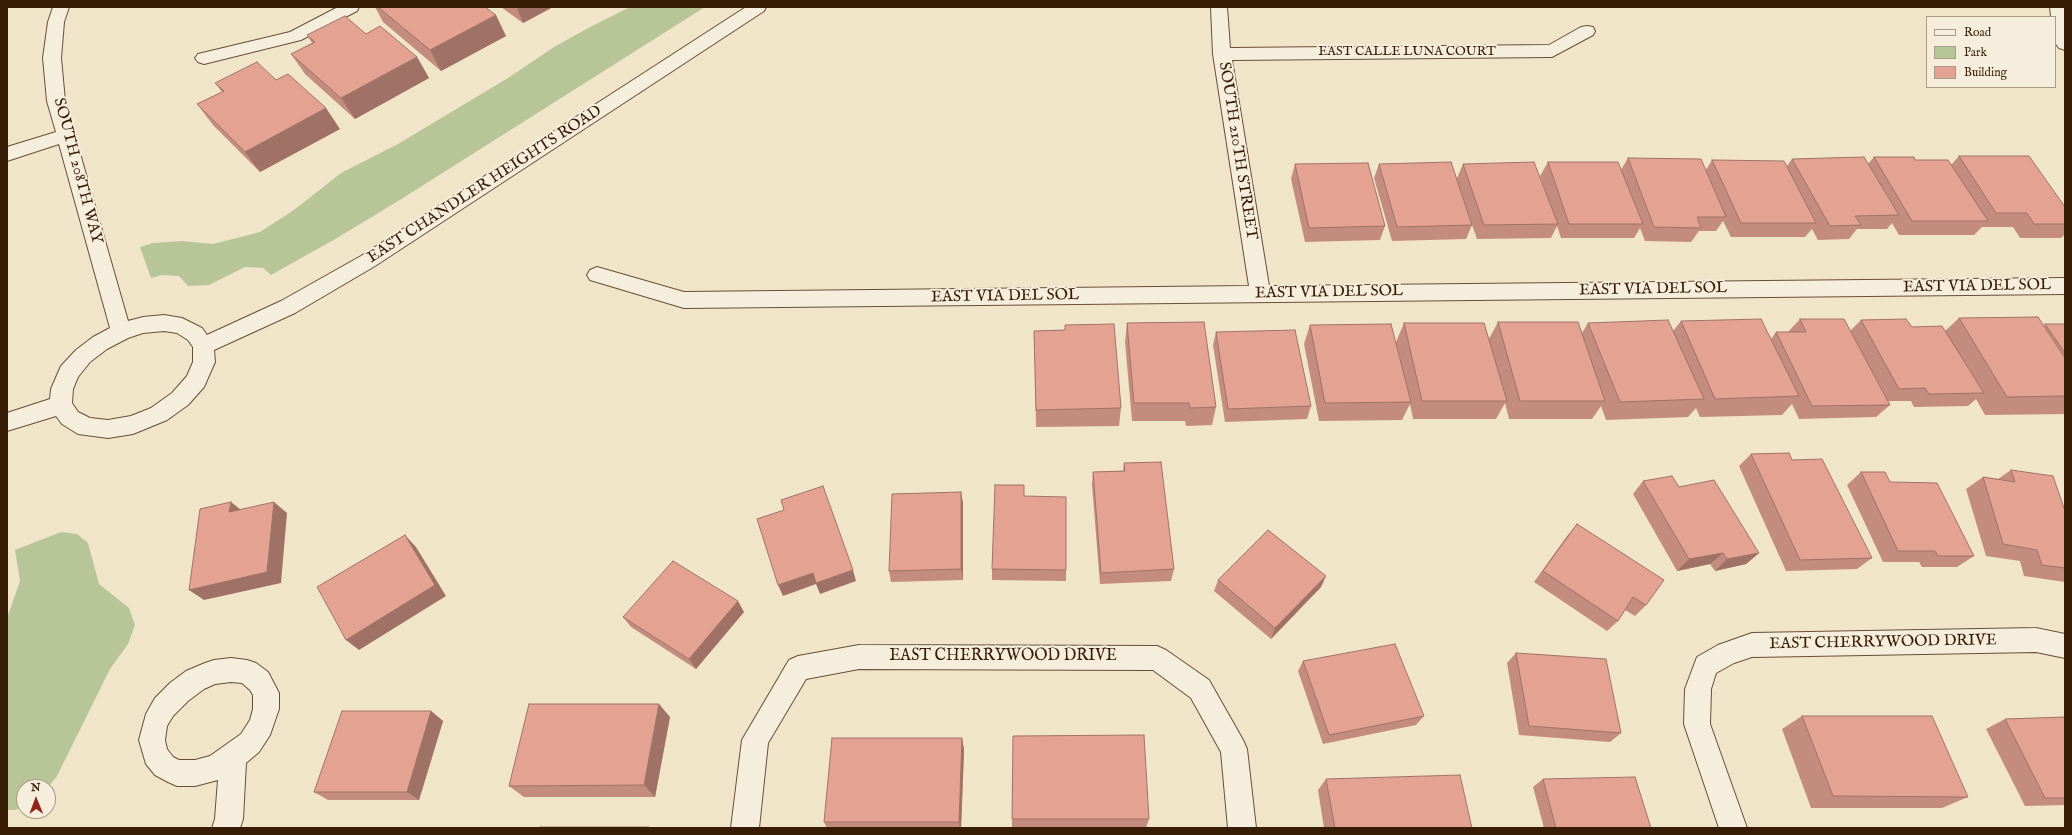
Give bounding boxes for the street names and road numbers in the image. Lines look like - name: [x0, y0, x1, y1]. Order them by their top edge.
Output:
- street label: EAST CALLE LUNA COURT: [1318, 44, 1496, 60]
- street label: SOUTH 210TH STREET: [1213, 61, 1261, 241]
- street label: SOUTH 208TH WAY: [48, 96, 106, 246]
- street label: EAST CHANDLER HEIGHTS ROAD: [364, 102, 606, 268]
- street label: EAST VIA DEL SOL: [1903, 276, 2051, 298]
- street label: EAST VIA DEL SOL: [1579, 279, 1727, 301]
- street label: EAST VIA DEL SOL: [1255, 282, 1403, 304]
- street label: EAST VIA DEL SOL: [931, 286, 1079, 308]
- street label: EAST CHERRYWOOD DRIVE: [1769, 631, 1997, 655]
- street label: EAST CHERRYWOOD DRIVE: [889, 647, 1117, 667]

